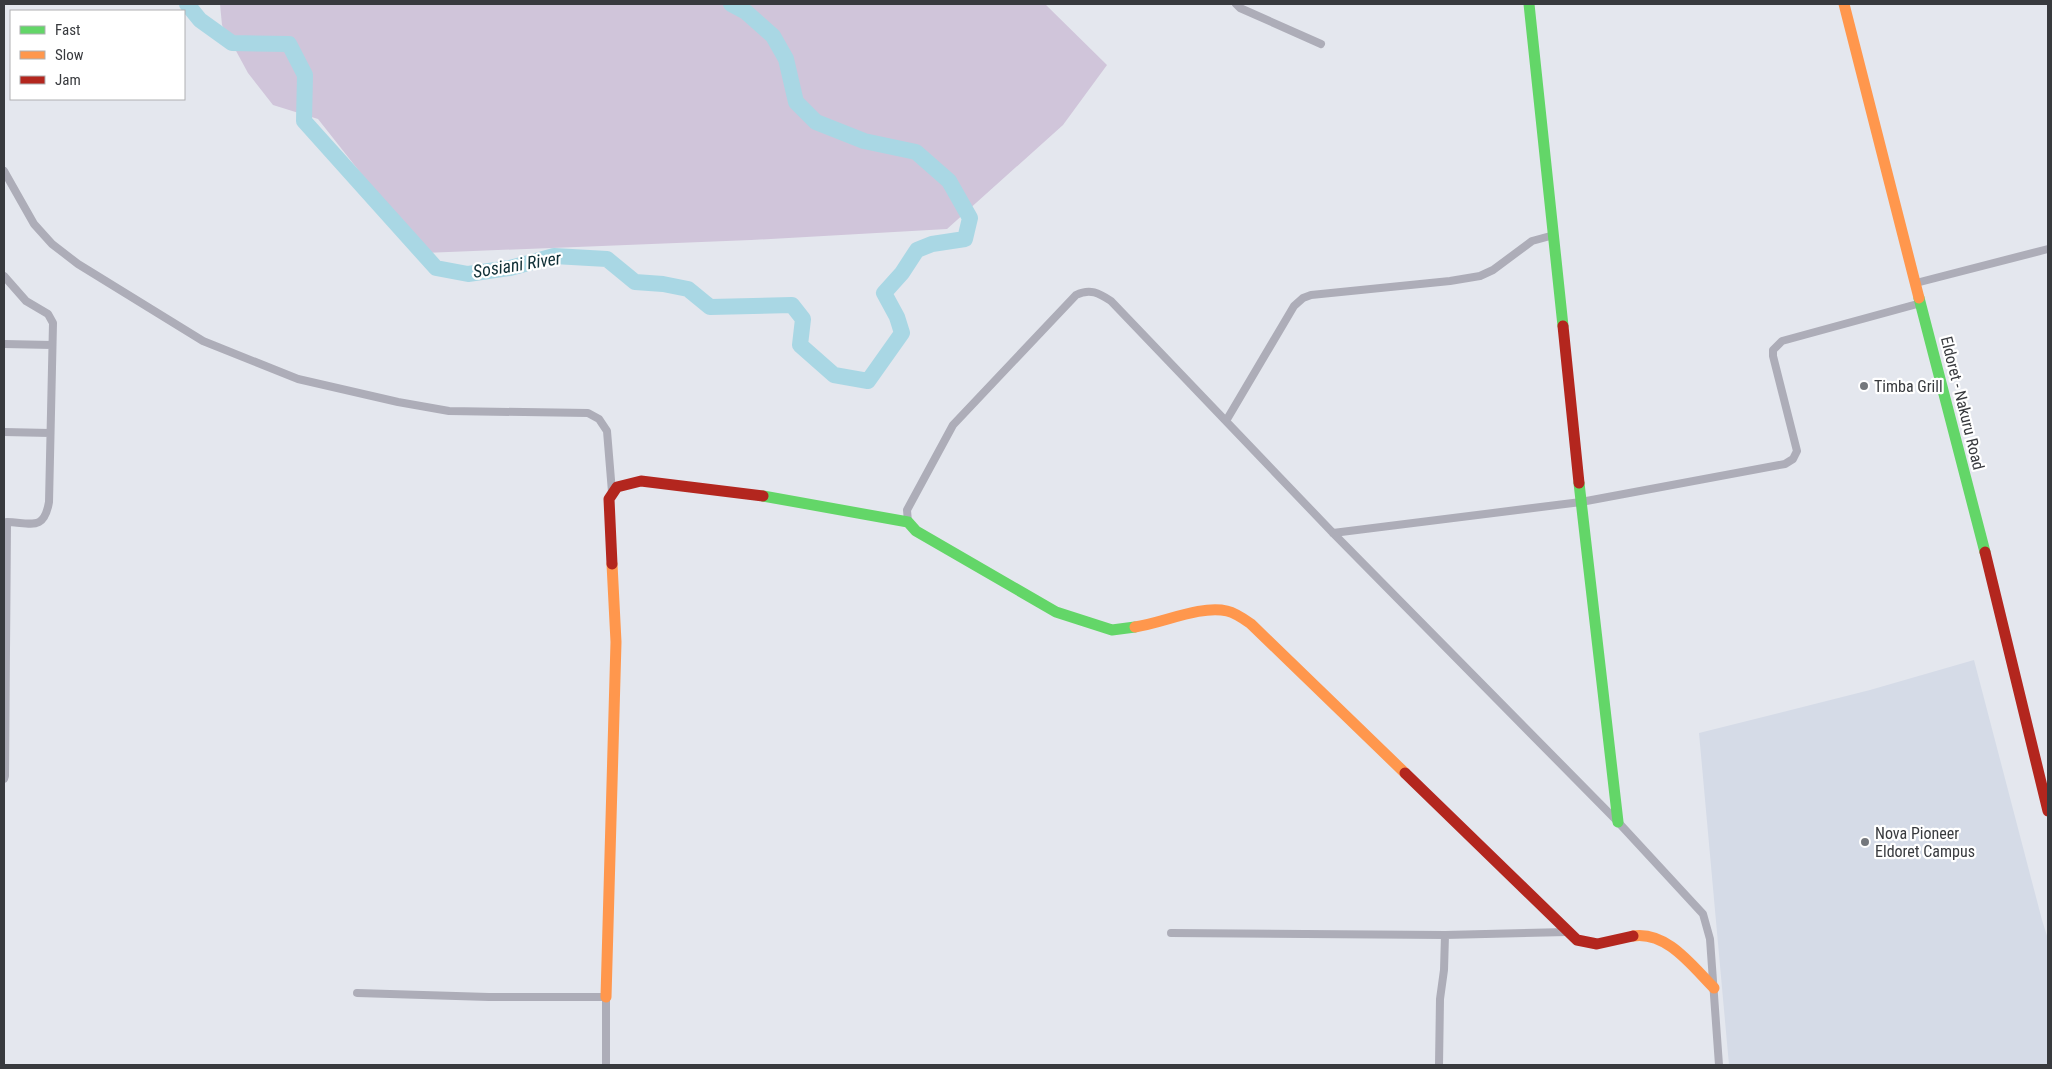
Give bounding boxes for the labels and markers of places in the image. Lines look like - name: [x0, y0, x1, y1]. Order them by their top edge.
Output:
- place label: Timba Grill: [1874, 377, 1943, 396]
- marker: Timba Grill: [1858, 380, 1870, 392]
- place label: Nova Pioneer Eldoret Campus: [1875, 824, 1975, 861]
- marker: Nova Pioneer Eldoret Campus: [1859, 836, 1871, 848]

